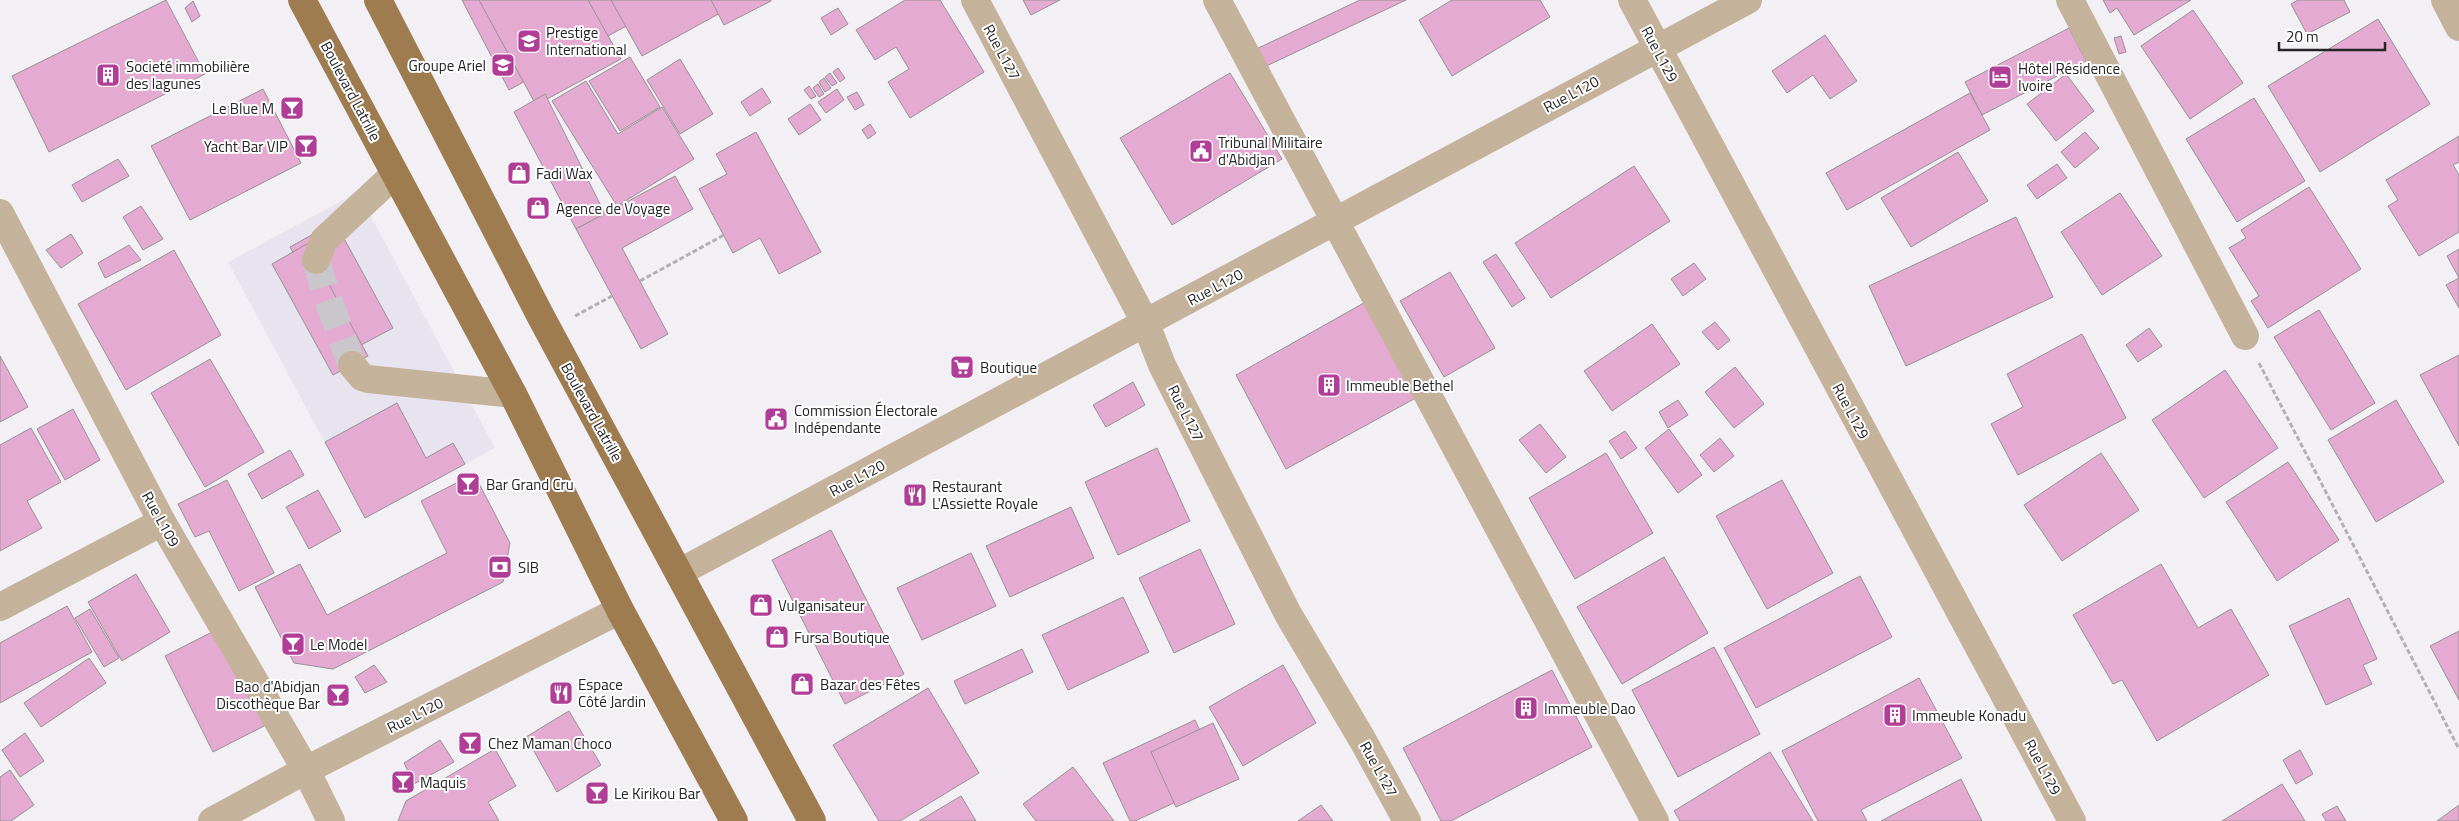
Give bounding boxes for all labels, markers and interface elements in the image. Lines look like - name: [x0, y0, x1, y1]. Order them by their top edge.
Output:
- street label: Rue L127: [978, 20, 1026, 84]
- scale bar: [2279, 20, 2385, 52]
- place label: Prestige International: [546, 21, 627, 61]
- street label: Rue L129: [1636, 22, 1684, 86]
- text: 20 m: [2286, 25, 2319, 48]
- school or university icon: Prestige International: [516, 28, 542, 54]
- street label: Boulevard Latrille: [315, 37, 387, 145]
- school or university icon: Groupe Ariel: [490, 52, 516, 78]
- place label: Groupe Ariel: [409, 54, 486, 77]
- place label: Societé immobilière des lagunes: [126, 55, 250, 95]
- place label: Hôtel Résidence Ivoire: [2018, 57, 2120, 97]
- building icon: Societé immobilière des lagunes: [95, 62, 121, 88]
- hotel icon: Hôtel Résidence Ivoire: [1987, 64, 2013, 90]
- street label: Rue L120: [1539, 70, 1603, 118]
- bar icon: Le Blue M: [279, 95, 305, 121]
- place label: Le Blue M: [212, 97, 274, 120]
- place label: Tribunal Militaire d'Abidjan: [1218, 131, 1323, 171]
- bar icon: Yacht Bar VIP: [293, 133, 319, 159]
- place label: Yacht Bar VIP: [204, 135, 288, 158]
- public building icon: Tribunal Militaire d'Abidjan: [1188, 138, 1214, 164]
- shop icon: Fadi Wax: [506, 160, 532, 186]
- place label: Fadi Wax: [536, 162, 593, 185]
- shop icon: Agence de Voyage: [525, 195, 551, 221]
- place label: Agence de Voyage: [556, 197, 670, 220]
- street label: Rue L120: [1183, 263, 1247, 311]
- supermarket icon: Boutique: [949, 354, 975, 380]
- place label: Boutique: [980, 356, 1037, 379]
- street label: Boulevard Latrille: [555, 358, 629, 466]
- building icon: Immeuble Bethel: [1316, 372, 1342, 398]
- place label: Immeuble Bethel: [1346, 374, 1454, 397]
- street label: Rue L129: [1827, 379, 1875, 443]
- street label: Rue L127: [1162, 381, 1210, 445]
- place label: Commission Électorale Indépendante: [794, 399, 938, 439]
- public building icon: Commission Électorale Indépendante: [763, 406, 789, 432]
- street label: Rue L120: [825, 454, 889, 502]
- bar icon: Bar Grand Cru: [455, 471, 481, 497]
- place label: Bar Grand Cru: [486, 473, 574, 496]
- place label: Restaurant L'Assiette Royale: [932, 475, 1038, 515]
- restaurant icon: Restaurant L'Assiette Royale: [902, 482, 928, 508]
- street label: Rue L109: [136, 487, 186, 551]
- bank icon: SIB: [487, 554, 513, 580]
- place label: SIB: [518, 556, 539, 579]
- shop icon: Vulganisateur: [748, 592, 774, 618]
- place label: Vulganisateur: [778, 594, 865, 617]
- shop icon: Fursa Boutique: [764, 624, 790, 650]
- place label: Fursa Boutique: [794, 626, 890, 649]
- bar icon: Le Model: [280, 631, 306, 657]
- place label: Le Model: [310, 633, 367, 656]
- shop icon: Bazar des Fêtes: [789, 671, 815, 697]
- place label: Espace Côté Jardin: [578, 673, 646, 713]
- place label: Bazar des Fêtes: [820, 673, 920, 696]
- place label: Bao d'Abidjan Discothèque Bar: [216, 675, 320, 715]
- restaurant icon: Espace Côté Jardin: [548, 680, 574, 706]
- bar icon: Bao d'Abidjan Discothèque Bar: [325, 682, 351, 708]
- street label: Rue L120: [383, 691, 447, 739]
- building icon: Immeuble Dao: [1513, 695, 1539, 721]
- place label: Immeuble Dao: [1544, 697, 1636, 720]
- building icon: Immeuble Konadu: [1882, 702, 1908, 728]
- place label: Immeuble Konadu: [1912, 704, 2026, 727]
- bar icon: Chez Maman Choco: [457, 730, 483, 756]
- place label: Chez Maman Choco: [488, 732, 612, 755]
- street label: Rue L129: [2019, 735, 2067, 799]
- street label: Rue L127: [1354, 737, 1404, 801]
- bar icon: Maquis: [390, 769, 416, 795]
- place label: Maquis: [420, 771, 466, 794]
- bar icon: Le Kirikou Bar: [584, 780, 610, 806]
- place label: Le Kirikou Bar: [614, 782, 700, 805]

